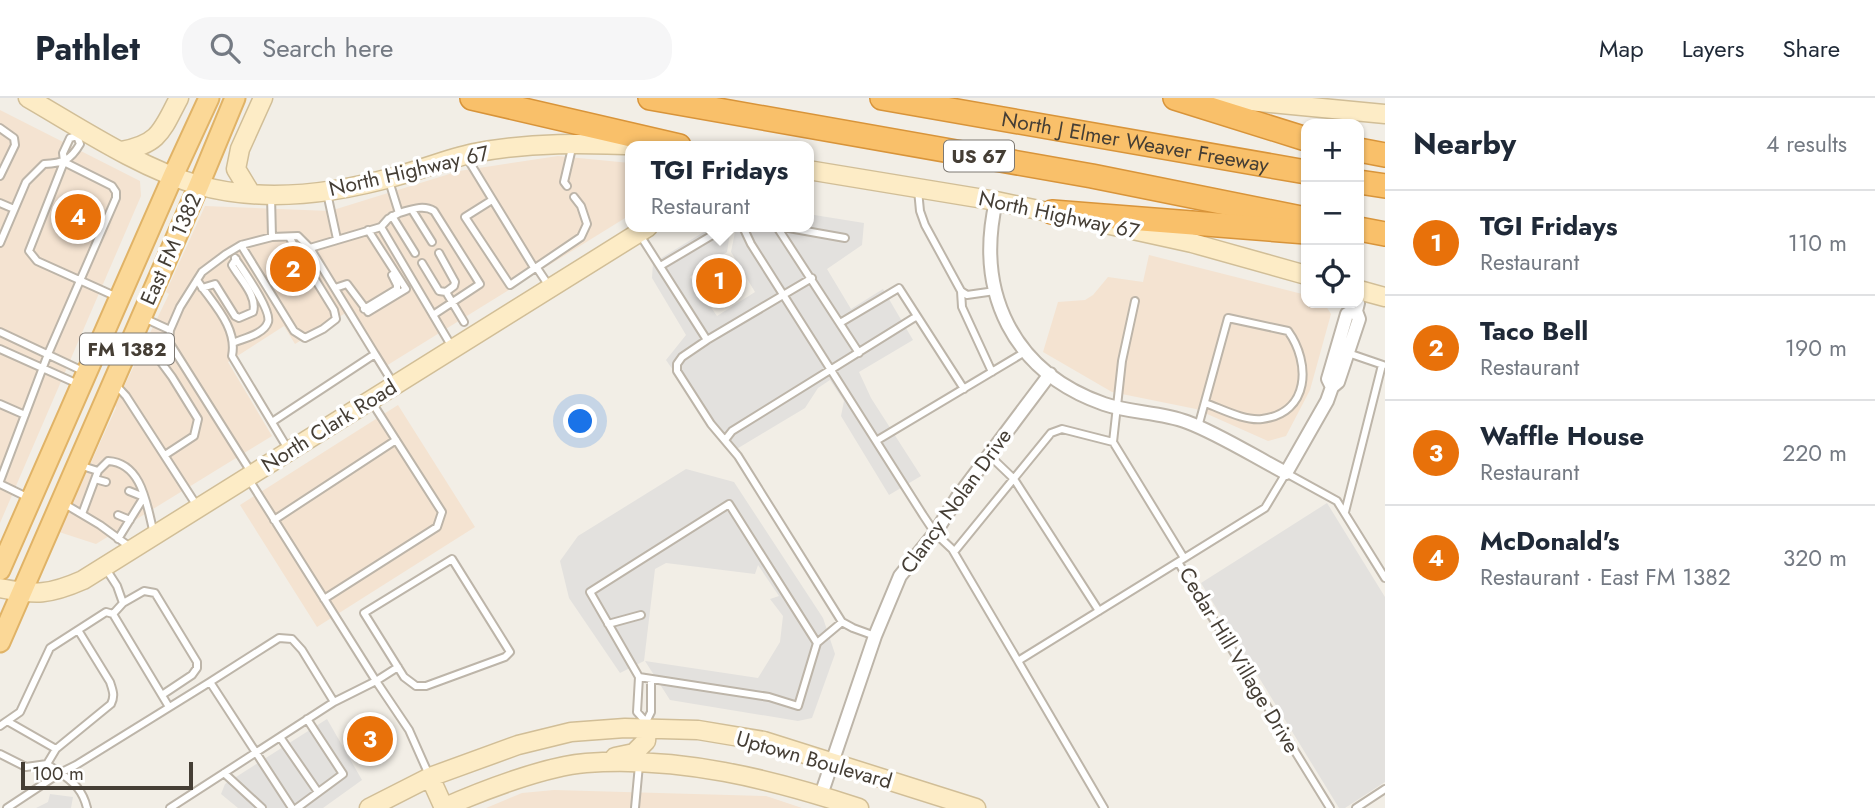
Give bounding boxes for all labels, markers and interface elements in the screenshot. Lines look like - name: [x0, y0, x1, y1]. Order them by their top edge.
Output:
- search box: [182, 17, 672, 80]
- text: Pathlet: [35, 25, 140, 72]
- icon: search: [206, 29, 244, 67]
- text: Search here: [262, 29, 393, 67]
- text: Map: [1599, 31, 1644, 66]
- text: Layers: [1682, 31, 1744, 66]
- text: Share: [1782, 31, 1840, 66]
- street label: North J Elmer Weaver Freeway: [999, 104, 1272, 180]
- map controls: [1301, 119, 1364, 308]
- button: +: [1301, 119, 1364, 182]
- text: Nearby: [1413, 122, 1516, 165]
- text: 4 results: [1766, 127, 1847, 161]
- street label: North Highway 67: [326, 138, 492, 204]
- popup: [625, 141, 814, 232]
- road number: US 67: [944, 141, 1014, 172]
- text: TGI Fridays: [651, 151, 788, 189]
- button: −: [1301, 182, 1364, 245]
- street label: North Highway 67: [976, 183, 1142, 247]
- street label: East FM 1382: [133, 188, 209, 310]
- text: Restaurant: [651, 189, 750, 223]
- pin: 4: [55, 191, 101, 243]
- text: TGI Fridays: [1480, 207, 1618, 245]
- text: 1: [1430, 226, 1442, 260]
- text: 110 m: [1788, 226, 1847, 260]
- pin: 2: [270, 243, 316, 295]
- button: locate: [1301, 245, 1364, 308]
- text: Restaurant: [1480, 245, 1579, 279]
- pin: 1: [696, 255, 742, 307]
- text: Taco Bell: [1480, 312, 1588, 350]
- text: 2: [1428, 331, 1444, 365]
- text: 190 m: [1785, 331, 1847, 365]
- road number: FM 1382: [80, 333, 174, 364]
- text: Restaurant: [1480, 350, 1579, 384]
- street label: North Clark Road: [255, 372, 403, 480]
- your location: [563, 404, 597, 438]
- text: Waffle House: [1480, 417, 1644, 455]
- street label: Clancy Nolan Drive: [893, 422, 1019, 580]
- text: 3: [1429, 436, 1443, 470]
- text: 220 m: [1782, 436, 1847, 470]
- text: Restaurant: [1480, 455, 1579, 489]
- text: McDonald's: [1480, 522, 1620, 560]
- text: 4: [1428, 541, 1444, 575]
- text: 320 m: [1783, 541, 1847, 575]
- text: Restaurant · East FM 1382: [1480, 560, 1731, 594]
- street label: Cedar Hill Village Drive: [1172, 561, 1307, 759]
- pin: 3: [347, 713, 393, 765]
- street label: Uptown Boulevard: [732, 723, 896, 797]
- scale bar: [21, 759, 192, 791]
- text: 100 m: [32, 760, 84, 787]

